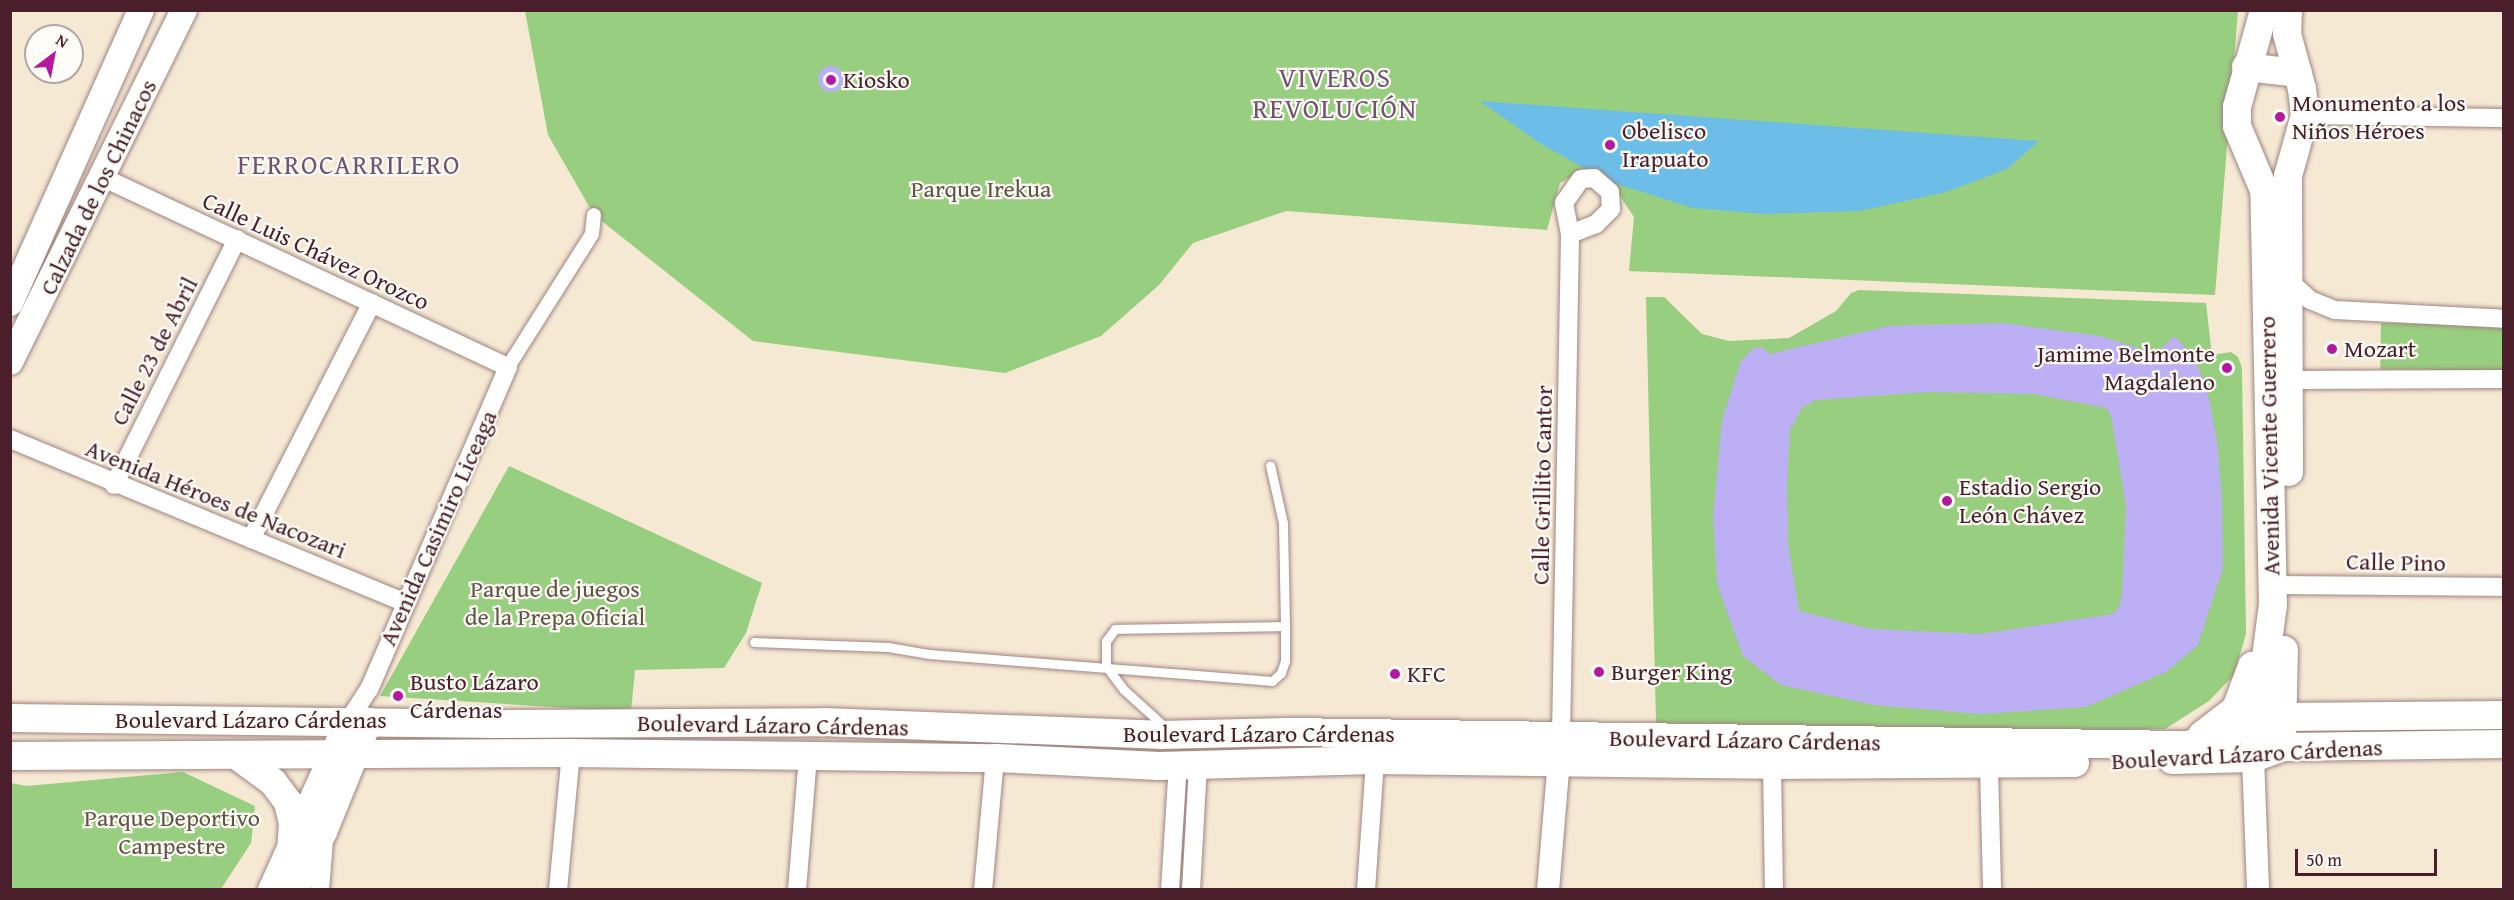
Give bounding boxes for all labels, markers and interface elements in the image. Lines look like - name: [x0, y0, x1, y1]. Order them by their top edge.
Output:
- north arrow: [24, 24, 84, 84]
- text: N: [52, 27, 73, 53]
- district label: VIVEROS REVOLUCIÓN: [1252, 61, 1418, 124]
- place label: Kiosko: [843, 66, 910, 94]
- marker: Kiosko: [824, 73, 838, 87]
- street label: Calzada de los Chinacos: [33, 75, 163, 299]
- place label: Monumento a los Niños Héroes: [2292, 89, 2466, 145]
- marker: Monumento a los Niños Héroes: [2273, 110, 2287, 124]
- place label: Obelisco Irapuato: [1622, 117, 1708, 173]
- marker: Obelisco Irapuato: [1603, 138, 1617, 152]
- district label: FERROCARRILERO: [237, 149, 461, 181]
- park label: Parque Irekua: [911, 175, 1051, 203]
- street label: Calle Luis Chávez Orozco: [198, 186, 434, 316]
- street label: Calle 23 de Abril: [104, 272, 204, 430]
- street label: Avenida Vicente Guerrero: [2252, 316, 2286, 576]
- place label: Mozart: [2344, 335, 2416, 363]
- place label: Jamime Belmonte Magdaleno: [2037, 340, 2215, 396]
- marker: Mozart: [2325, 342, 2339, 356]
- marker: Jamime Belmonte Magdaleno: [2220, 361, 2234, 375]
- street label: Calle Grillito Cantor: [1526, 385, 1558, 585]
- street label: Avenida Casimiro Liceaga: [373, 406, 503, 650]
- street label: Avenida Héroes de Nacozari: [82, 433, 350, 565]
- place label: Estadio Sergio León Chávez: [1959, 473, 2101, 529]
- marker: Estadio Sergio León Chávez: [1940, 494, 1954, 508]
- street label: Calle Pino: [2346, 547, 2446, 577]
- park label: Parque de juegos de la Prepa Oficial: [465, 575, 645, 631]
- place label: Burger King: [1611, 658, 1732, 686]
- place label: KFC: [1407, 660, 1446, 688]
- marker: Burger King: [1592, 665, 1606, 679]
- marker: KFC: [1388, 667, 1402, 681]
- place label: Busto Lázaro Cárdenas: [410, 668, 539, 724]
- marker: Busto Lázaro Cárdenas: [391, 689, 405, 703]
- street label: Boulevard Lázaro Cárdenas: [115, 706, 387, 734]
- street label: Boulevard Lázaro Cárdenas: [637, 708, 909, 742]
- street label: Boulevard Lázaro Cárdenas: [1123, 720, 1395, 748]
- street label: Boulevard Lázaro Cárdenas: [1609, 723, 1881, 757]
- street label: Boulevard Lázaro Cárdenas: [2111, 733, 2383, 775]
- park label: Parque Deportivo Campestre: [84, 804, 260, 860]
- scale bar: [2298, 837, 2440, 875]
- text: 50 m: [2306, 846, 2342, 873]

